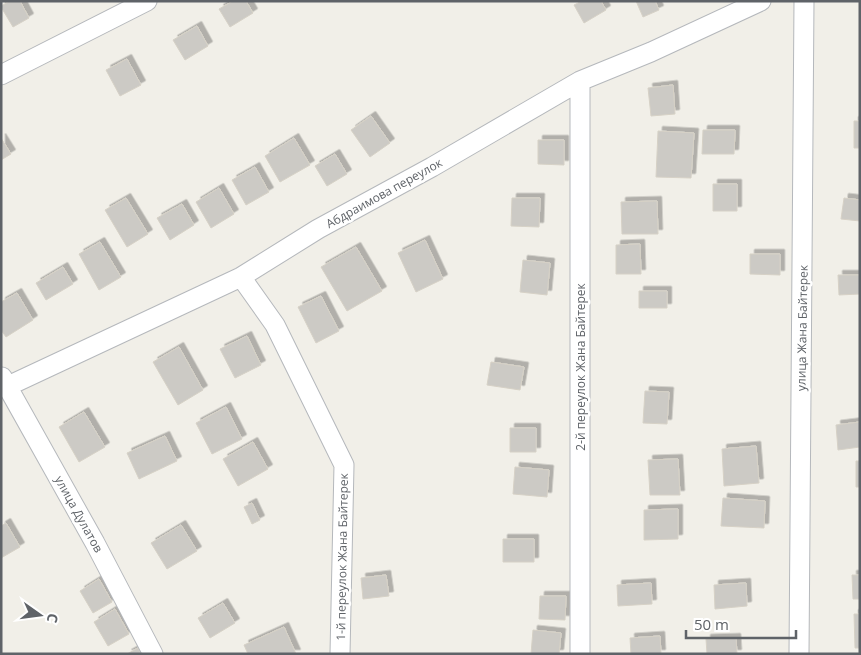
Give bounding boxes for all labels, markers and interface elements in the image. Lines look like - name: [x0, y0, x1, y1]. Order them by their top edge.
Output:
- street label: Абдраимова переулок: [323, 154, 446, 232]
- street label: улица Жана Байтерек: [792, 264, 812, 391]
- street label: 2-й переулок Жана Байтерек: [572, 282, 589, 451]
- street label: 1-й переулок Жана Байтерек: [332, 472, 352, 641]
- street label: улица Дулатов: [51, 473, 107, 556]
- north arrow: [15, 590, 65, 640]
- scale bar: [686, 608, 796, 640]
- text: С: [43, 612, 63, 625]
- text: 50 m: [694, 614, 729, 634]

